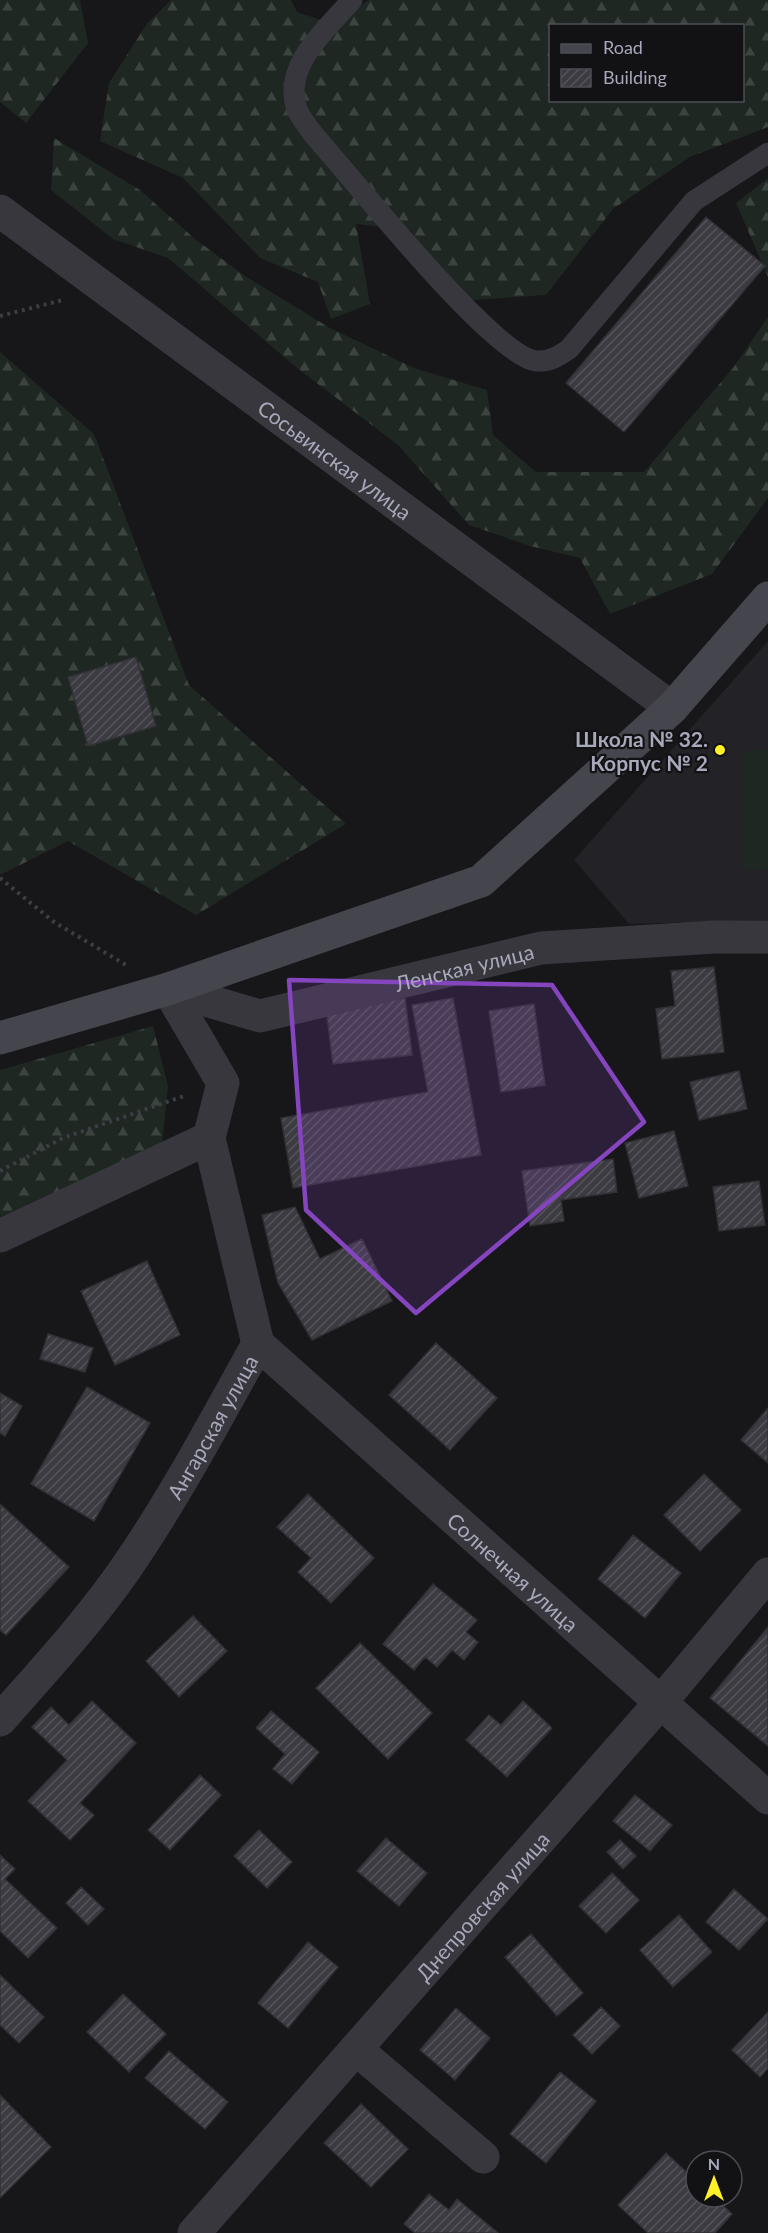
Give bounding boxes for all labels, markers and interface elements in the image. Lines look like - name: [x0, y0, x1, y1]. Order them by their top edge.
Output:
- legend: [549, 24, 744, 102]
- text: Road: [603, 36, 643, 58]
- text: Building: [603, 66, 667, 88]
- street label: Сосьвинская улица: [254, 394, 417, 524]
- place label: Школа № 32. Корпус № 2: [575, 726, 708, 775]
- marker: Школа № 32. Корпус № 2: [713, 743, 727, 757]
- street label: Ленская улица: [391, 938, 536, 996]
- street label: Ангарская улица: [161, 1350, 262, 1503]
- street label: Солнечная улица: [443, 1507, 584, 1636]
- street label: Днепровская улица: [410, 1826, 554, 1985]
- north arrow: [684, 2149, 744, 2209]
- text: N: [708, 2154, 720, 2173]

